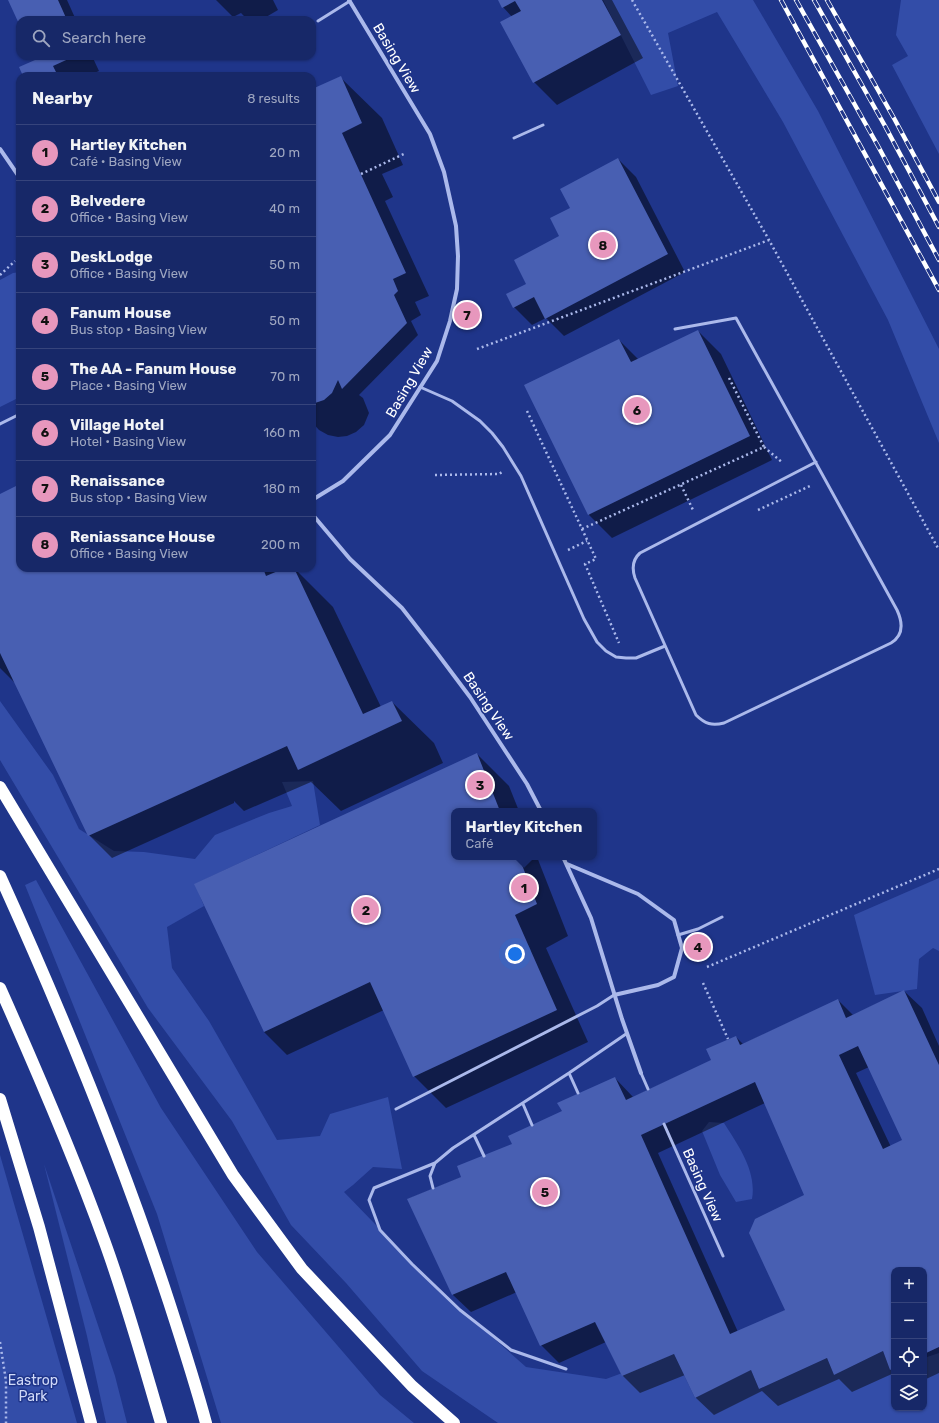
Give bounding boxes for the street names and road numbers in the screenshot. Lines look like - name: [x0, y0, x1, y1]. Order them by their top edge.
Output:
- street label: Basing View: [369, 20, 424, 96]
- street label: Basing View: [382, 344, 437, 421]
- street label: Basing View: [459, 669, 518, 744]
- street label: Basing View: [679, 1146, 726, 1225]

